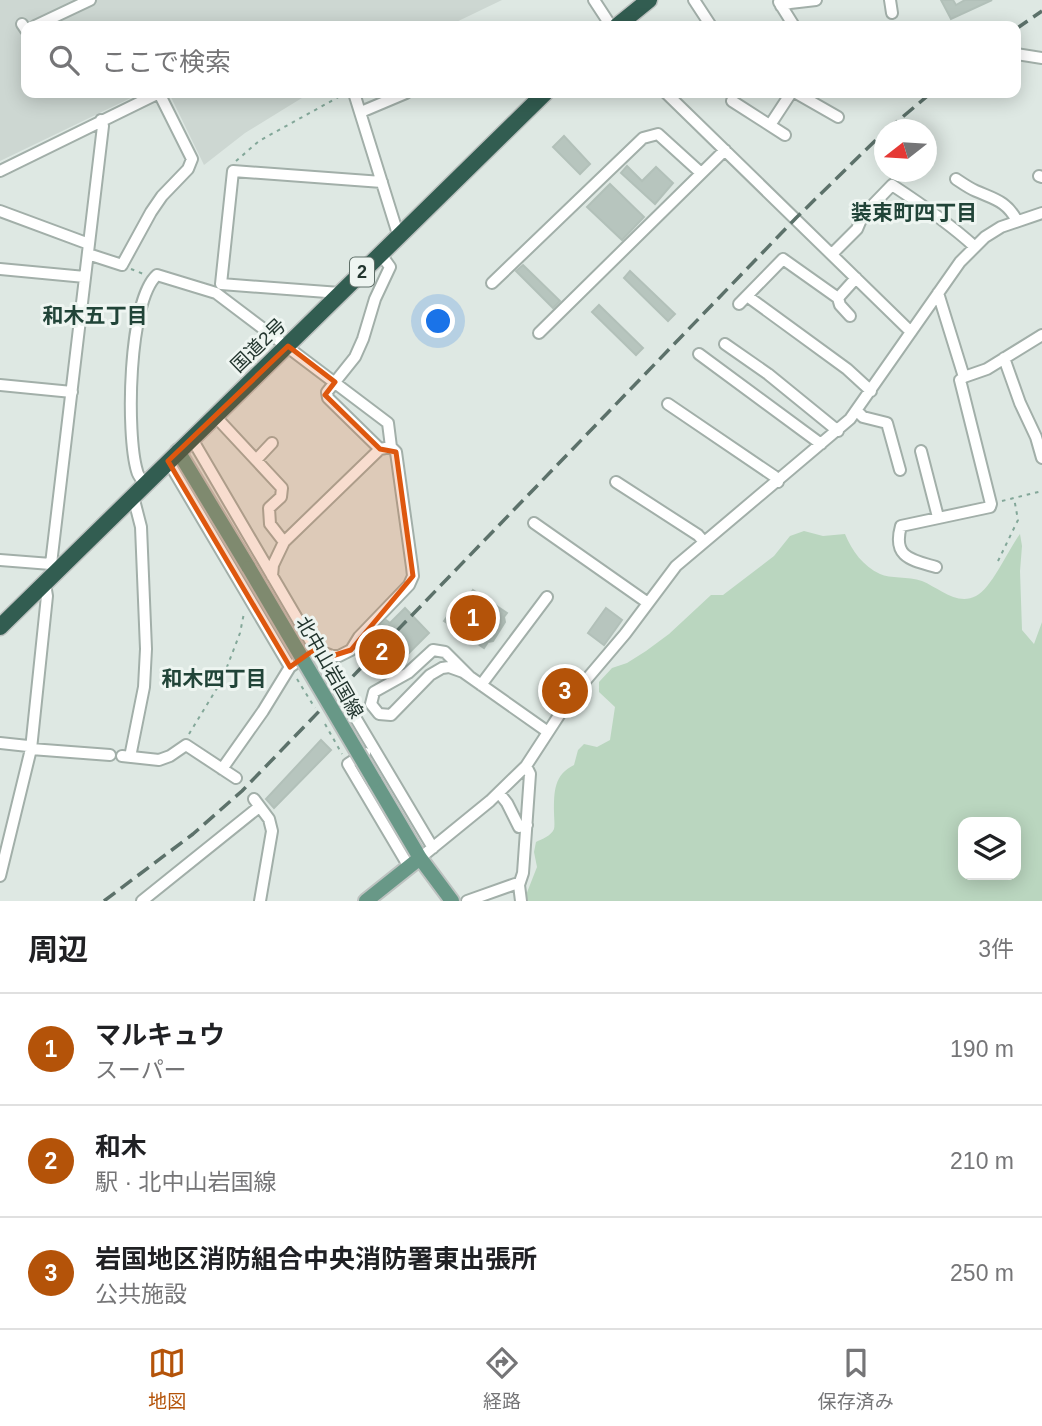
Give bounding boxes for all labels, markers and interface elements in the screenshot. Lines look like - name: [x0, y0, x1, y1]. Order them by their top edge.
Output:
- search box: [21, 21, 1021, 98]
- icon: search: [45, 41, 83, 79]
- text: ここで検索: [101, 47, 231, 77]
- north arrow: [874, 119, 937, 182]
- district label: 装束町四丁目: [851, 201, 977, 224]
- road number: 2: [350, 258, 374, 286]
- district label: 和木五丁目: [43, 304, 148, 327]
- your location: [421, 304, 455, 338]
- street label: 国道2号: [227, 314, 290, 376]
- pin: 1: [450, 592, 496, 644]
- street label: 北中山岩国線: [292, 613, 367, 722]
- pin: 2: [359, 626, 405, 678]
- pin: 3: [542, 665, 588, 717]
- district label: 和木四丁目: [162, 667, 267, 690]
- map controls: [958, 817, 1021, 880]
- button: layers: [958, 817, 1021, 880]
- text: 周辺: [28, 933, 88, 966]
- text: 3件: [978, 936, 1014, 962]
- text: マルキュウ: [95, 1020, 225, 1050]
- text: 1: [45, 1036, 57, 1062]
- text: 190 m: [950, 1036, 1014, 1062]
- text: スーパー: [95, 1057, 187, 1083]
- text: 和木: [95, 1132, 147, 1162]
- text: 2: [45, 1148, 57, 1174]
- text: 210 m: [950, 1148, 1014, 1174]
- text: 駅 · 北中山岩国線: [95, 1169, 276, 1195]
- text: 岩国地区消防組合中央消防署東出張所: [95, 1244, 537, 1274]
- text: 3: [45, 1260, 57, 1286]
- text: 250 m: [950, 1260, 1014, 1286]
- text: 公共施設: [95, 1281, 187, 1307]
- tab: 地図: [148, 1344, 186, 1413]
- tab: 経路: [483, 1344, 521, 1413]
- tab: 保存済み: [818, 1344, 894, 1413]

